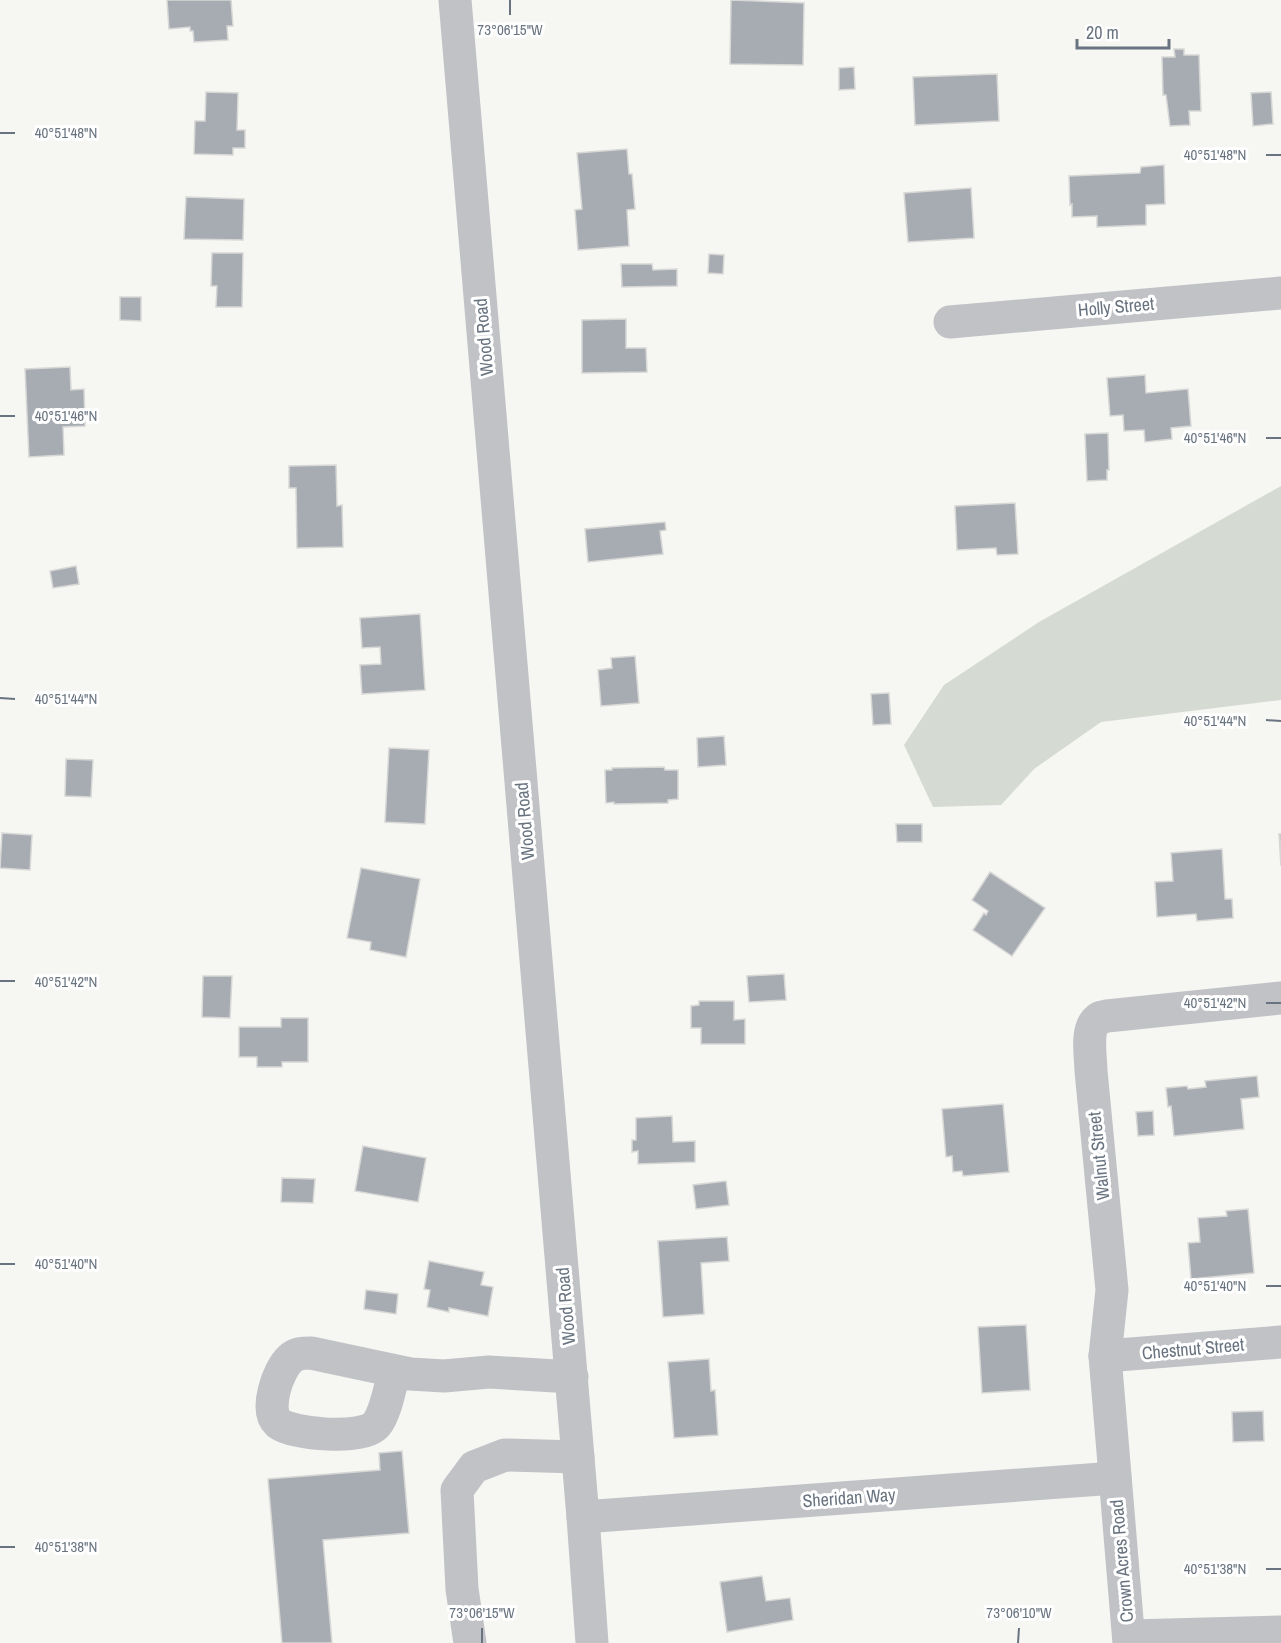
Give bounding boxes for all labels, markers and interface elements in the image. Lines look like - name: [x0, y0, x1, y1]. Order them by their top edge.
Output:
- scale bar: [1077, 12, 1168, 50]
- text: 73°06'15"W: [477, 19, 543, 40]
- text: 20 m: [1086, 20, 1119, 45]
- text: 40°51'48"N: [35, 122, 97, 143]
- text: 40°51'48"N: [1184, 144, 1246, 165]
- street label: Holly Street: [1077, 291, 1155, 322]
- street label: Wood Road: [468, 297, 499, 377]
- text: 40°51'46"N: [35, 405, 97, 426]
- text: 40°51'46"N: [1184, 427, 1246, 448]
- text: 40°51'44"N: [35, 688, 97, 709]
- text: 40°51'44"N: [1184, 710, 1246, 731]
- street label: Wood Road: [509, 781, 540, 861]
- text: 40°51'42"N: [35, 971, 97, 992]
- text: 40°51'42"N: [1184, 992, 1246, 1013]
- street label: Walnut Street: [1081, 1111, 1116, 1202]
- text: 40°51'40"N: [35, 1253, 97, 1274]
- street label: Wood Road: [550, 1266, 581, 1346]
- text: 40°51'40"N: [1184, 1275, 1246, 1296]
- street label: Chestnut Street: [1141, 1332, 1245, 1365]
- street label: Sheridan Way: [802, 1482, 897, 1513]
- street label: Crown Acres Road: [1104, 1499, 1139, 1623]
- text: 40°51'38"N: [35, 1536, 97, 1557]
- text: 40°51'38"N: [1184, 1558, 1246, 1579]
- text: 73°06'15"W: [449, 1602, 515, 1623]
- text: 73°06'10"W: [986, 1602, 1052, 1623]

